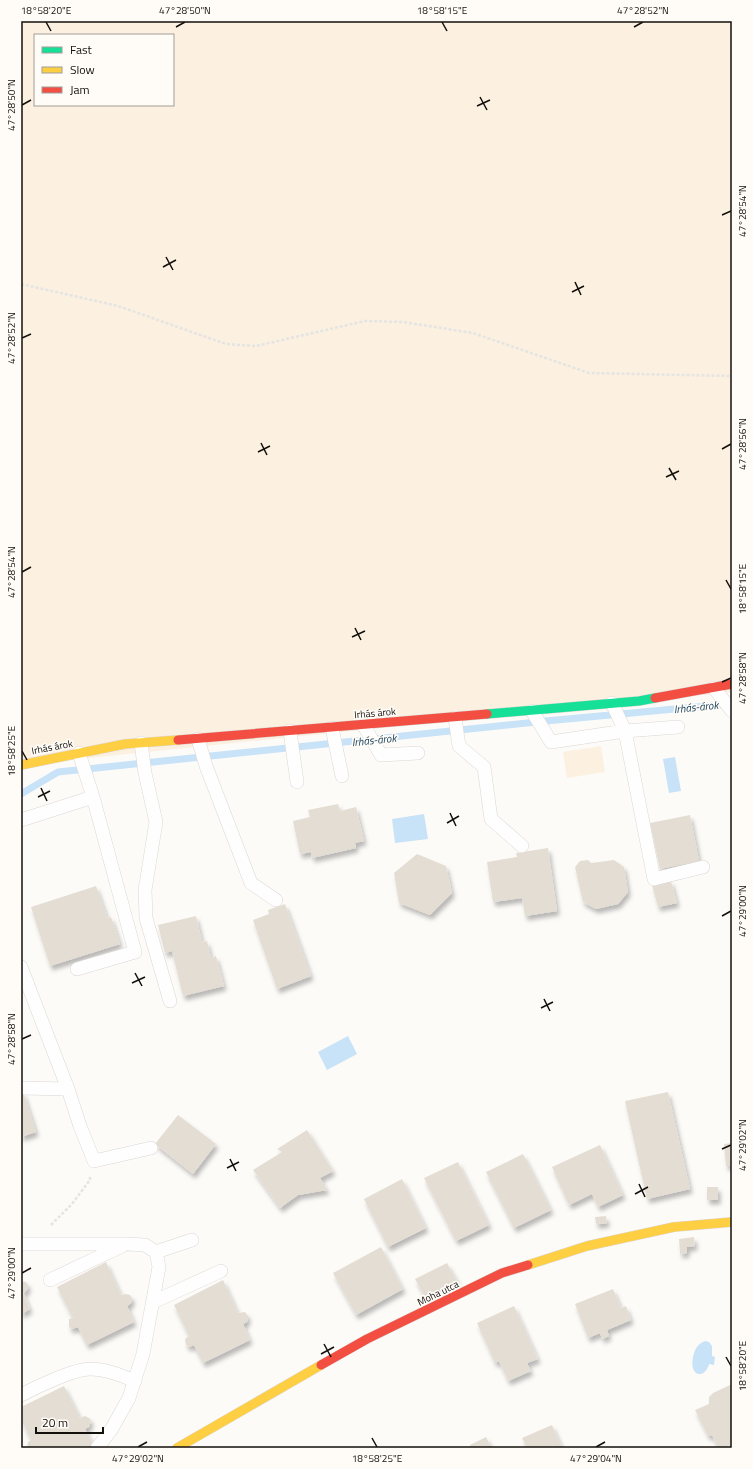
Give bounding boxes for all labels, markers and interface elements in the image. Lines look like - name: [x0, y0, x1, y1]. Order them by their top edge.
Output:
- text: 18°58'20"E: [21, 3, 72, 18]
- text: 47°28'50"N: [159, 3, 211, 18]
- text: 18°58'15"E: [417, 3, 468, 18]
- text: 47°28'52"N: [617, 3, 669, 18]
- legend: [34, 34, 174, 106]
- text: Fast: [70, 40, 93, 59]
- text: Slow: [70, 60, 95, 79]
- text: 47°28'50"N: [4, 79, 19, 131]
- text: Jam: [70, 80, 90, 99]
- text: 47°28'54"N: [735, 185, 750, 237]
- text: 47°28'52"N: [4, 312, 19, 364]
- text: 47°28'56"N: [735, 418, 750, 470]
- text: 47°28'54"N: [4, 546, 19, 598]
- text: 18°58'15"E: [735, 563, 750, 614]
- text: 47°28'58"N: [735, 652, 750, 704]
- water label: Irhás-árok: [673, 697, 720, 717]
- street label: Irhás árok: [354, 704, 397, 722]
- text: 18°58'25"E: [4, 725, 19, 776]
- water label: Irhás-árok: [351, 730, 398, 750]
- street label: Irhás árok: [30, 736, 74, 758]
- text: 47°29'00"N: [735, 885, 750, 937]
- text: 47°28'58"N: [4, 1013, 19, 1065]
- text: 47°29'02"N: [735, 1119, 750, 1171]
- text: 47°29'00"N: [4, 1247, 19, 1299]
- street label: Moha utca: [415, 1277, 461, 1309]
- text: 18°58'20"E: [735, 1340, 750, 1391]
- scale bar: [36, 1409, 103, 1435]
- text: 20 m: [42, 1413, 68, 1432]
- text: 47°29'02"N: [112, 1451, 164, 1466]
- text: 18°58'25"E: [352, 1451, 403, 1466]
- text: 47°29'04"N: [570, 1451, 622, 1466]

